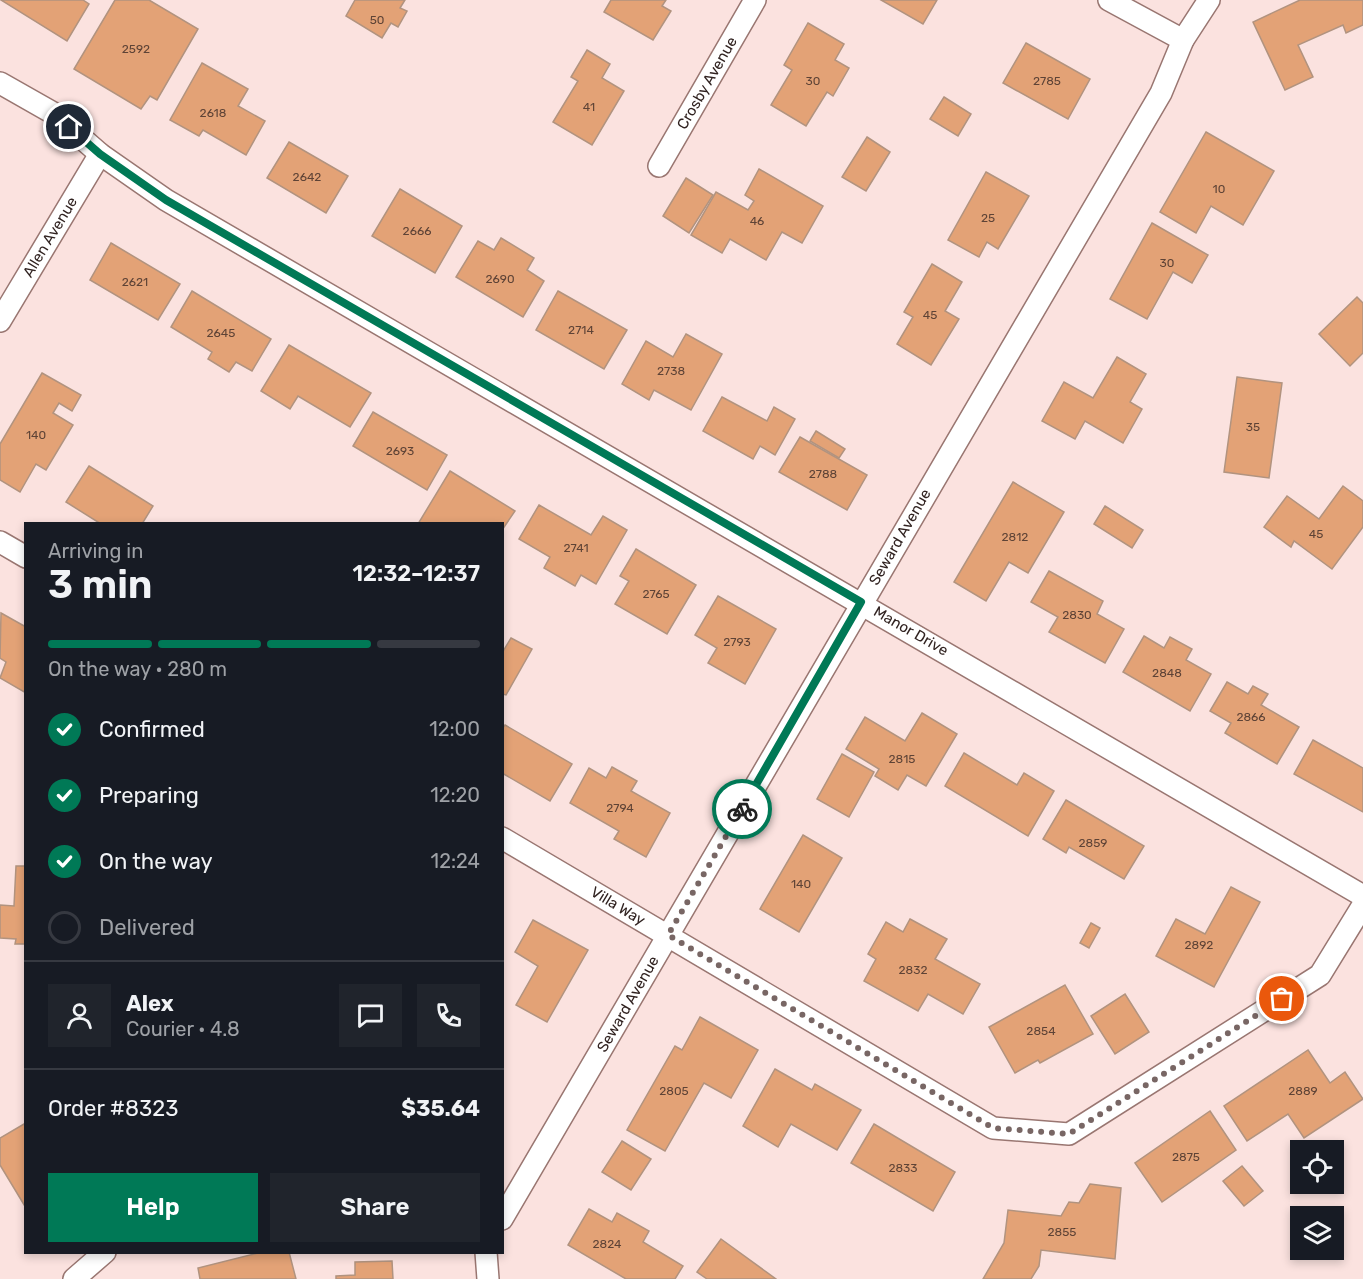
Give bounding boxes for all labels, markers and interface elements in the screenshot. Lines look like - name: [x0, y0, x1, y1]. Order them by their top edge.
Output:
- house number: 50: [370, 13, 384, 27]
- street label: Crosby Avenue: [673, 33, 741, 133]
- house number: 2592: [122, 42, 150, 56]
- house number: 30: [806, 74, 820, 88]
- house number: 2785: [1033, 74, 1061, 88]
- house number: 41: [583, 100, 595, 114]
- pin: [43, 101, 94, 152]
- house number: 2618: [200, 106, 226, 120]
- icon: home: [52, 110, 85, 143]
- house number: 2642: [293, 170, 321, 184]
- house number: 10: [1213, 182, 1225, 196]
- street label: Allen Avenue: [19, 194, 81, 280]
- house number: 25: [981, 211, 995, 225]
- house number: 46: [750, 214, 764, 228]
- house number: 2666: [403, 224, 431, 238]
- house number: 30: [1160, 256, 1174, 270]
- house number: 2690: [485, 272, 515, 286]
- house number: 2621: [122, 275, 148, 289]
- house number: 45: [923, 308, 937, 322]
- house number: 2714: [568, 323, 594, 337]
- house number: 2645: [207, 326, 235, 340]
- house number: 2738: [657, 364, 685, 378]
- house number: 35: [1246, 420, 1260, 434]
- house number: 140: [26, 428, 46, 442]
- house number: 2693: [386, 444, 414, 458]
- house number: 2788: [809, 467, 837, 481]
- street label: Seward Avenue: [865, 486, 935, 588]
- house number: 45: [1309, 527, 1323, 541]
- house number: 2812: [1002, 530, 1028, 544]
- text: Arriving in: [48, 539, 143, 563]
- house number: 2741: [563, 541, 589, 555]
- text: 12:32–12:37: [352, 560, 480, 587]
- text: 3 min: [48, 562, 153, 608]
- house number: 2765: [642, 587, 670, 601]
- street label: Manor Drive: [871, 602, 951, 660]
- house number: 2830: [1062, 608, 1092, 622]
- house number: 2793: [723, 635, 751, 649]
- text: On the way · 280 m: [48, 657, 227, 681]
- house number: 2848: [1152, 666, 1182, 680]
- house number: 2866: [1236, 710, 1266, 724]
- icon: check: [48, 713, 81, 746]
- text: Confirmed: [99, 716, 205, 743]
- text: 12:00: [429, 717, 480, 741]
- house number: 2815: [889, 752, 915, 766]
- icon: check: [48, 779, 81, 812]
- courier: [712, 779, 772, 839]
- text: Preparing: [99, 782, 199, 809]
- text: 12:20: [430, 783, 480, 807]
- icon: bike: [726, 793, 759, 826]
- house number: 2794: [606, 801, 634, 815]
- house number: 2859: [1079, 836, 1107, 850]
- icon: check: [48, 845, 81, 878]
- text: On the way: [99, 848, 213, 875]
- text: 12:24: [431, 849, 480, 873]
- house number: 140: [791, 877, 811, 891]
- street label: Villa Way: [587, 883, 649, 929]
- text: Delivered: [99, 914, 195, 941]
- house number: 2892: [1185, 938, 1213, 952]
- street label: Seward Avenue: [593, 953, 663, 1055]
- house number: 2832: [899, 963, 927, 977]
- pin: [1256, 973, 1307, 1024]
- icon: bag: [1265, 982, 1298, 1015]
- button: person: [48, 984, 111, 1047]
- button: chat: [339, 984, 402, 1047]
- button: phone: [417, 984, 480, 1047]
- text: Alex: [126, 990, 174, 1017]
- text: Courier · 4.8: [126, 1017, 240, 1041]
- house number: 2854: [1026, 1024, 1056, 1038]
- house number: 2805: [659, 1084, 689, 1098]
- house number: 2889: [1288, 1084, 1318, 1098]
- text: Order #8323: [48, 1095, 178, 1122]
- text: $35.64: [401, 1095, 480, 1122]
- map controls: [1290, 1140, 1344, 1260]
- button: locate: [1290, 1140, 1344, 1194]
- house number: 2875: [1172, 1150, 1200, 1164]
- house number: 2833: [888, 1161, 918, 1175]
- button: Help: [48, 1173, 258, 1242]
- button: Share: [270, 1173, 480, 1242]
- button: layers: [1290, 1206, 1344, 1260]
- house number: 2855: [1048, 1225, 1076, 1239]
- house number: 2824: [592, 1237, 622, 1251]

